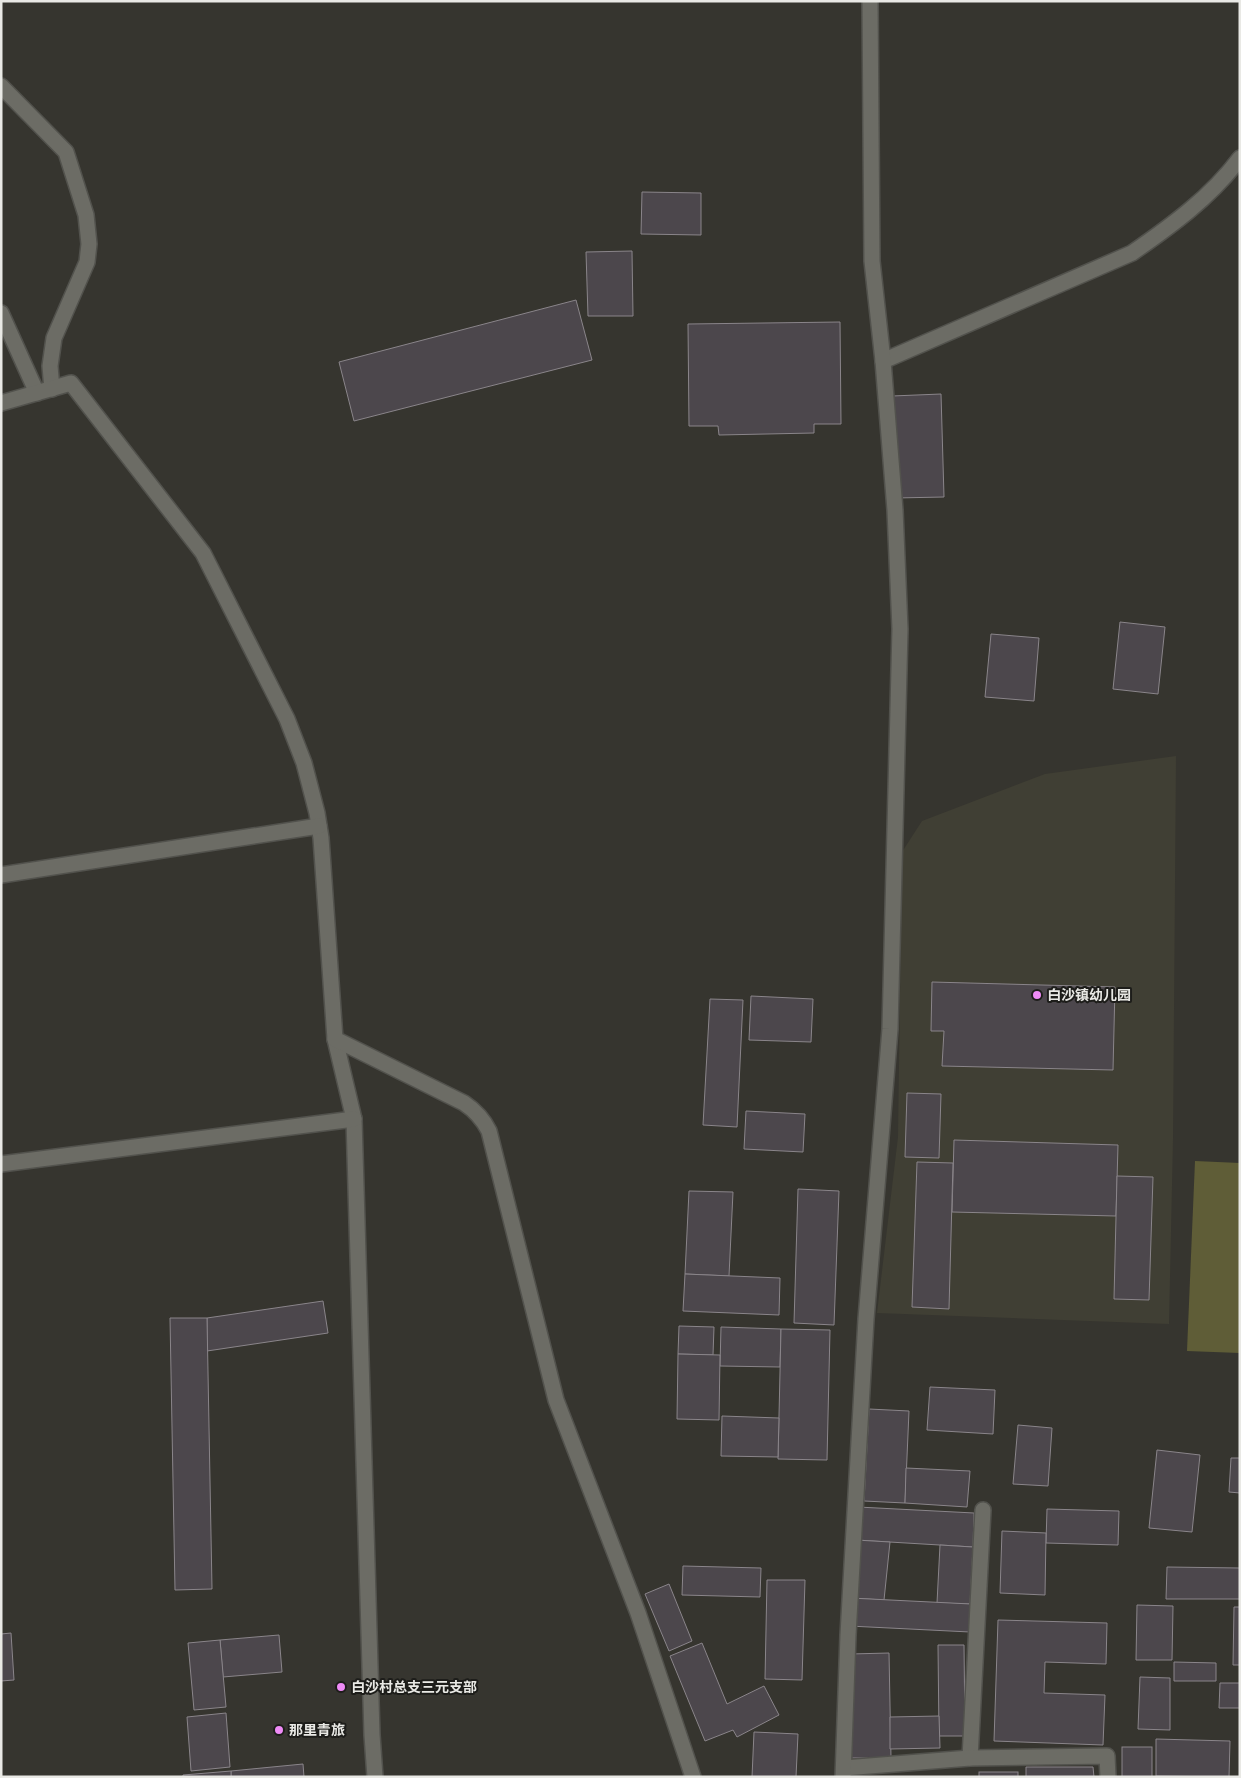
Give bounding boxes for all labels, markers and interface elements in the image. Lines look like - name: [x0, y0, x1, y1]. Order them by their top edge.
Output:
- place label: 白沙镇幼儿园: [1047, 987, 1131, 1003]
- marker: 白沙镇幼儿园: [1031, 989, 1043, 1001]
- place label: 白沙村总支三元支部: [351, 1679, 477, 1695]
- marker: 白沙村总支三元支部: [335, 1681, 347, 1693]
- place label: 那里青旅: [289, 1722, 345, 1738]
- marker: 那里青旅: [273, 1724, 285, 1736]

